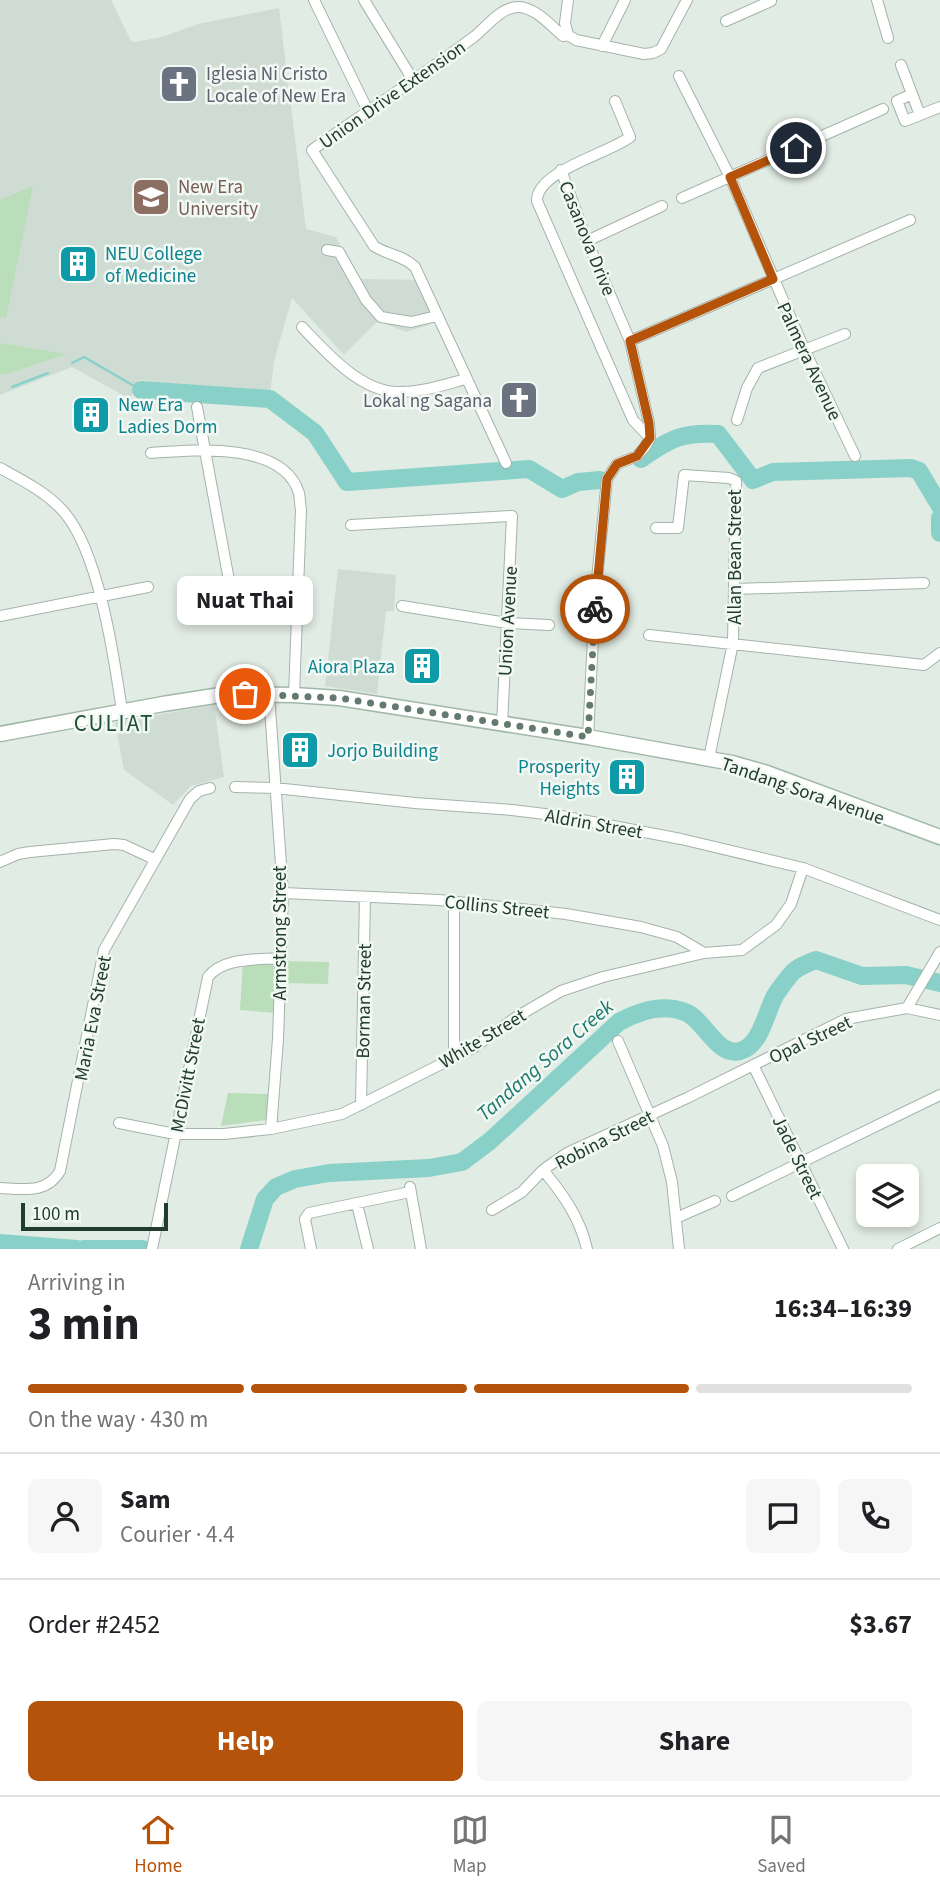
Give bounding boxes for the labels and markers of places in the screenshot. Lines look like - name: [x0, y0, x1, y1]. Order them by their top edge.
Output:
- place label: Iglesia Ni Cristo Locale of New Era: [206, 61, 346, 110]
- church icon: Iglesia Ni Cristo Locale of New Era: [158, 63, 200, 105]
- pin: [766, 118, 826, 178]
- place label: New Era University: [178, 174, 258, 223]
- school or university icon: New Era University: [130, 176, 172, 218]
- place label: NEU College of Medicine: [105, 241, 202, 290]
- building icon: NEU College of Medicine: [57, 243, 99, 285]
- church icon: Lokal ng Sagana: [498, 379, 540, 421]
- place label: Lokal ng Sagana: [363, 388, 492, 415]
- place label: New Era Ladies Dorm: [118, 392, 218, 441]
- building icon: New Era Ladies Dorm: [70, 394, 112, 436]
- callout: Nuat Thai: [177, 575, 313, 624]
- building icon: Aiora Plaza: [401, 645, 443, 687]
- place label: Aiora Plaza: [308, 654, 395, 681]
- pin: [215, 664, 275, 724]
- building icon: Jorjo Building: [279, 729, 321, 771]
- place label: Jorjo Building: [327, 738, 438, 765]
- place label: Prosperity Heights: [518, 754, 600, 803]
- building icon: Prosperity Heights: [606, 756, 648, 798]

